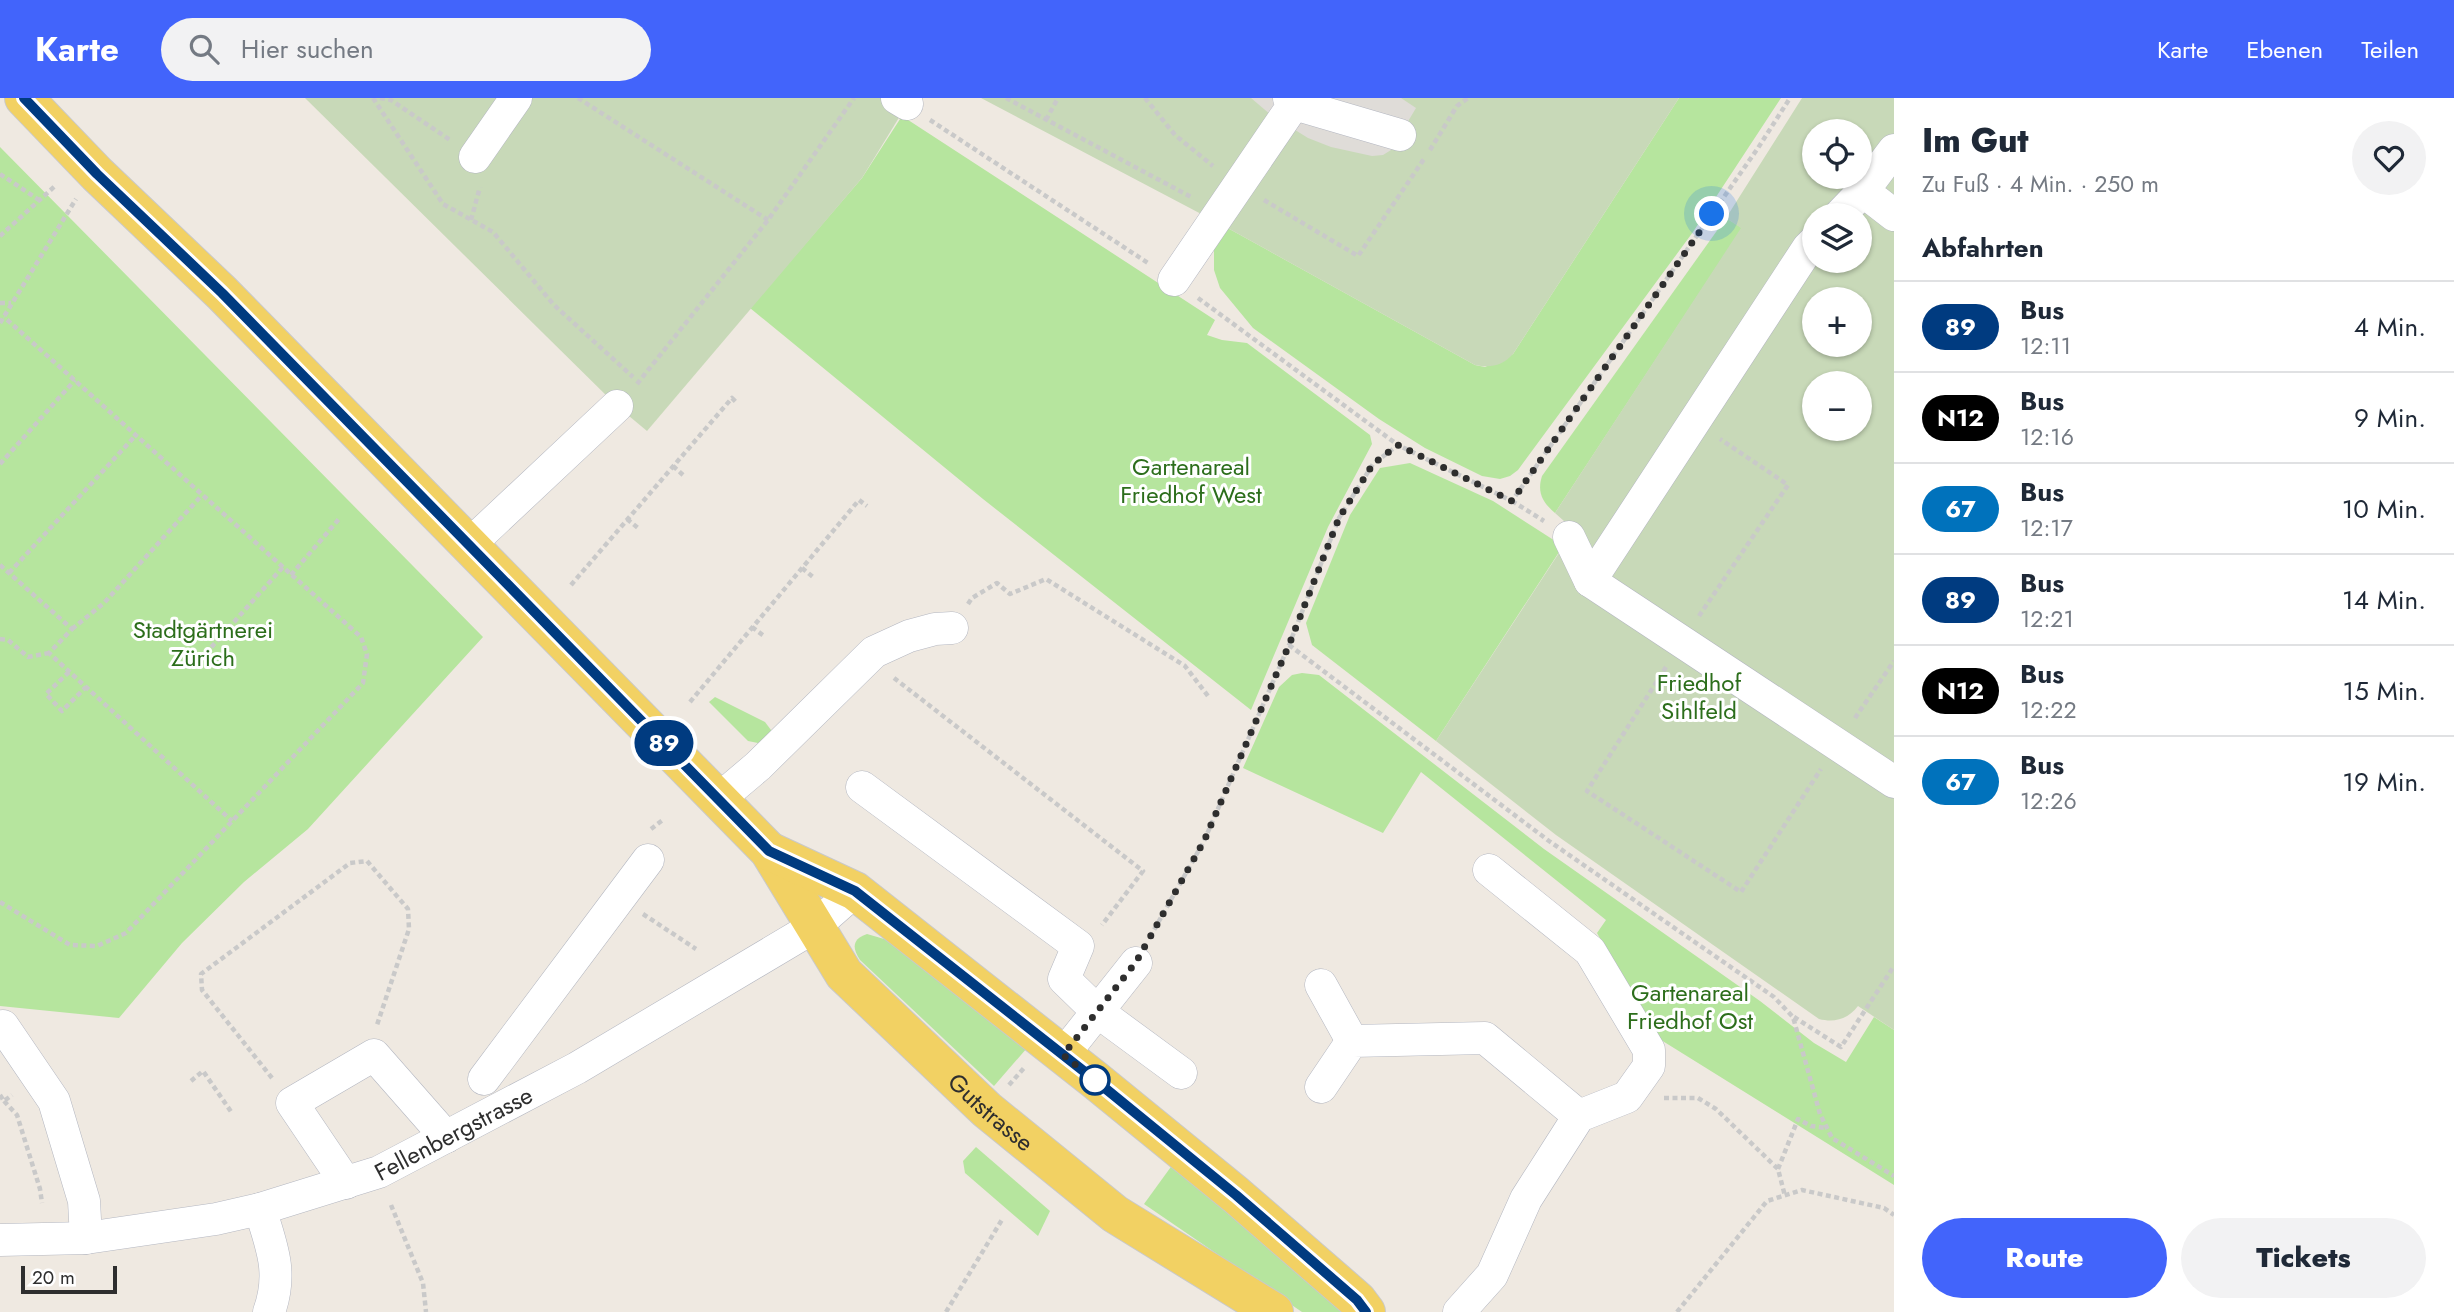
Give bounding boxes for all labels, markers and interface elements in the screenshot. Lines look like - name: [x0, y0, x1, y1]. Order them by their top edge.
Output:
- search box: [161, 18, 651, 81]
- text: Karte: [35, 26, 119, 73]
- icon: search: [185, 30, 223, 68]
- text: Hier suchen: [241, 30, 374, 68]
- text: Karte: [2157, 32, 2208, 67]
- text: Ebenen: [2246, 32, 2323, 67]
- text: Teilen: [2361, 32, 2419, 67]
- text: Im Gut: [1922, 117, 2029, 164]
- map controls: [1802, 119, 1872, 441]
- button: locate: [1802, 119, 1872, 189]
- button: heart: [2352, 121, 2426, 195]
- text: Zu Fuß · 4 Min. · 250 m: [1922, 167, 2159, 201]
- your location: [1694, 196, 1729, 231]
- button: layers: [1802, 203, 1872, 273]
- text: Abfahrten: [1922, 229, 2044, 267]
- button: +: [1802, 287, 1872, 357]
- text: Bus: [2020, 291, 2064, 329]
- text: 4 Min.: [2354, 308, 2426, 346]
- text: 89: [1945, 309, 1976, 344]
- text: 12:11: [2020, 329, 2071, 363]
- button: −: [1802, 371, 1872, 441]
- text: Bus: [2020, 382, 2064, 420]
- text: 9 Min.: [2354, 399, 2426, 437]
- text: N12: [1937, 400, 1984, 435]
- text: 12:16: [2020, 420, 2074, 454]
- park label: Gartenareal Friedhof West: [1120, 449, 1262, 512]
- text: Bus: [2020, 473, 2064, 511]
- text: 10 Min.: [2342, 490, 2426, 528]
- text: 67: [1945, 491, 1976, 526]
- text: 12:17: [2020, 511, 2073, 545]
- text: Bus: [2020, 564, 2064, 602]
- text: 14 Min.: [2342, 581, 2426, 619]
- text: 89: [1945, 582, 1976, 617]
- text: 12:21: [2020, 602, 2074, 636]
- park label: Stadtgärtnerei Zürich: [133, 612, 273, 675]
- text: Bus: [2020, 655, 2064, 693]
- park label: Friedhof Sihlfeld: [1657, 665, 1742, 728]
- text: 15 Min.: [2343, 672, 2426, 710]
- text: N12: [1937, 673, 1984, 708]
- text: 12:22: [2020, 693, 2077, 727]
- line badge: 89: [632, 720, 696, 766]
- text: 89: [648, 725, 680, 760]
- text: Bus: [2020, 746, 2064, 784]
- text: 19 Min.: [2342, 763, 2426, 801]
- text: 67: [1945, 764, 1976, 799]
- text: 12:26: [2020, 784, 2077, 818]
- park label: Gartenareal Friedhof Ost: [1627, 975, 1753, 1038]
- street label: Gutstrasse: [940, 1064, 1042, 1159]
- unlabelled marker: [1080, 1065, 1110, 1095]
- street label: Fellenbergstrasse: [368, 1077, 539, 1189]
- button: Route: [1922, 1218, 2167, 1298]
- button: Tickets: [2181, 1218, 2426, 1298]
- scale bar: [21, 1263, 117, 1295]
- text: 20 m: [32, 1264, 75, 1291]

